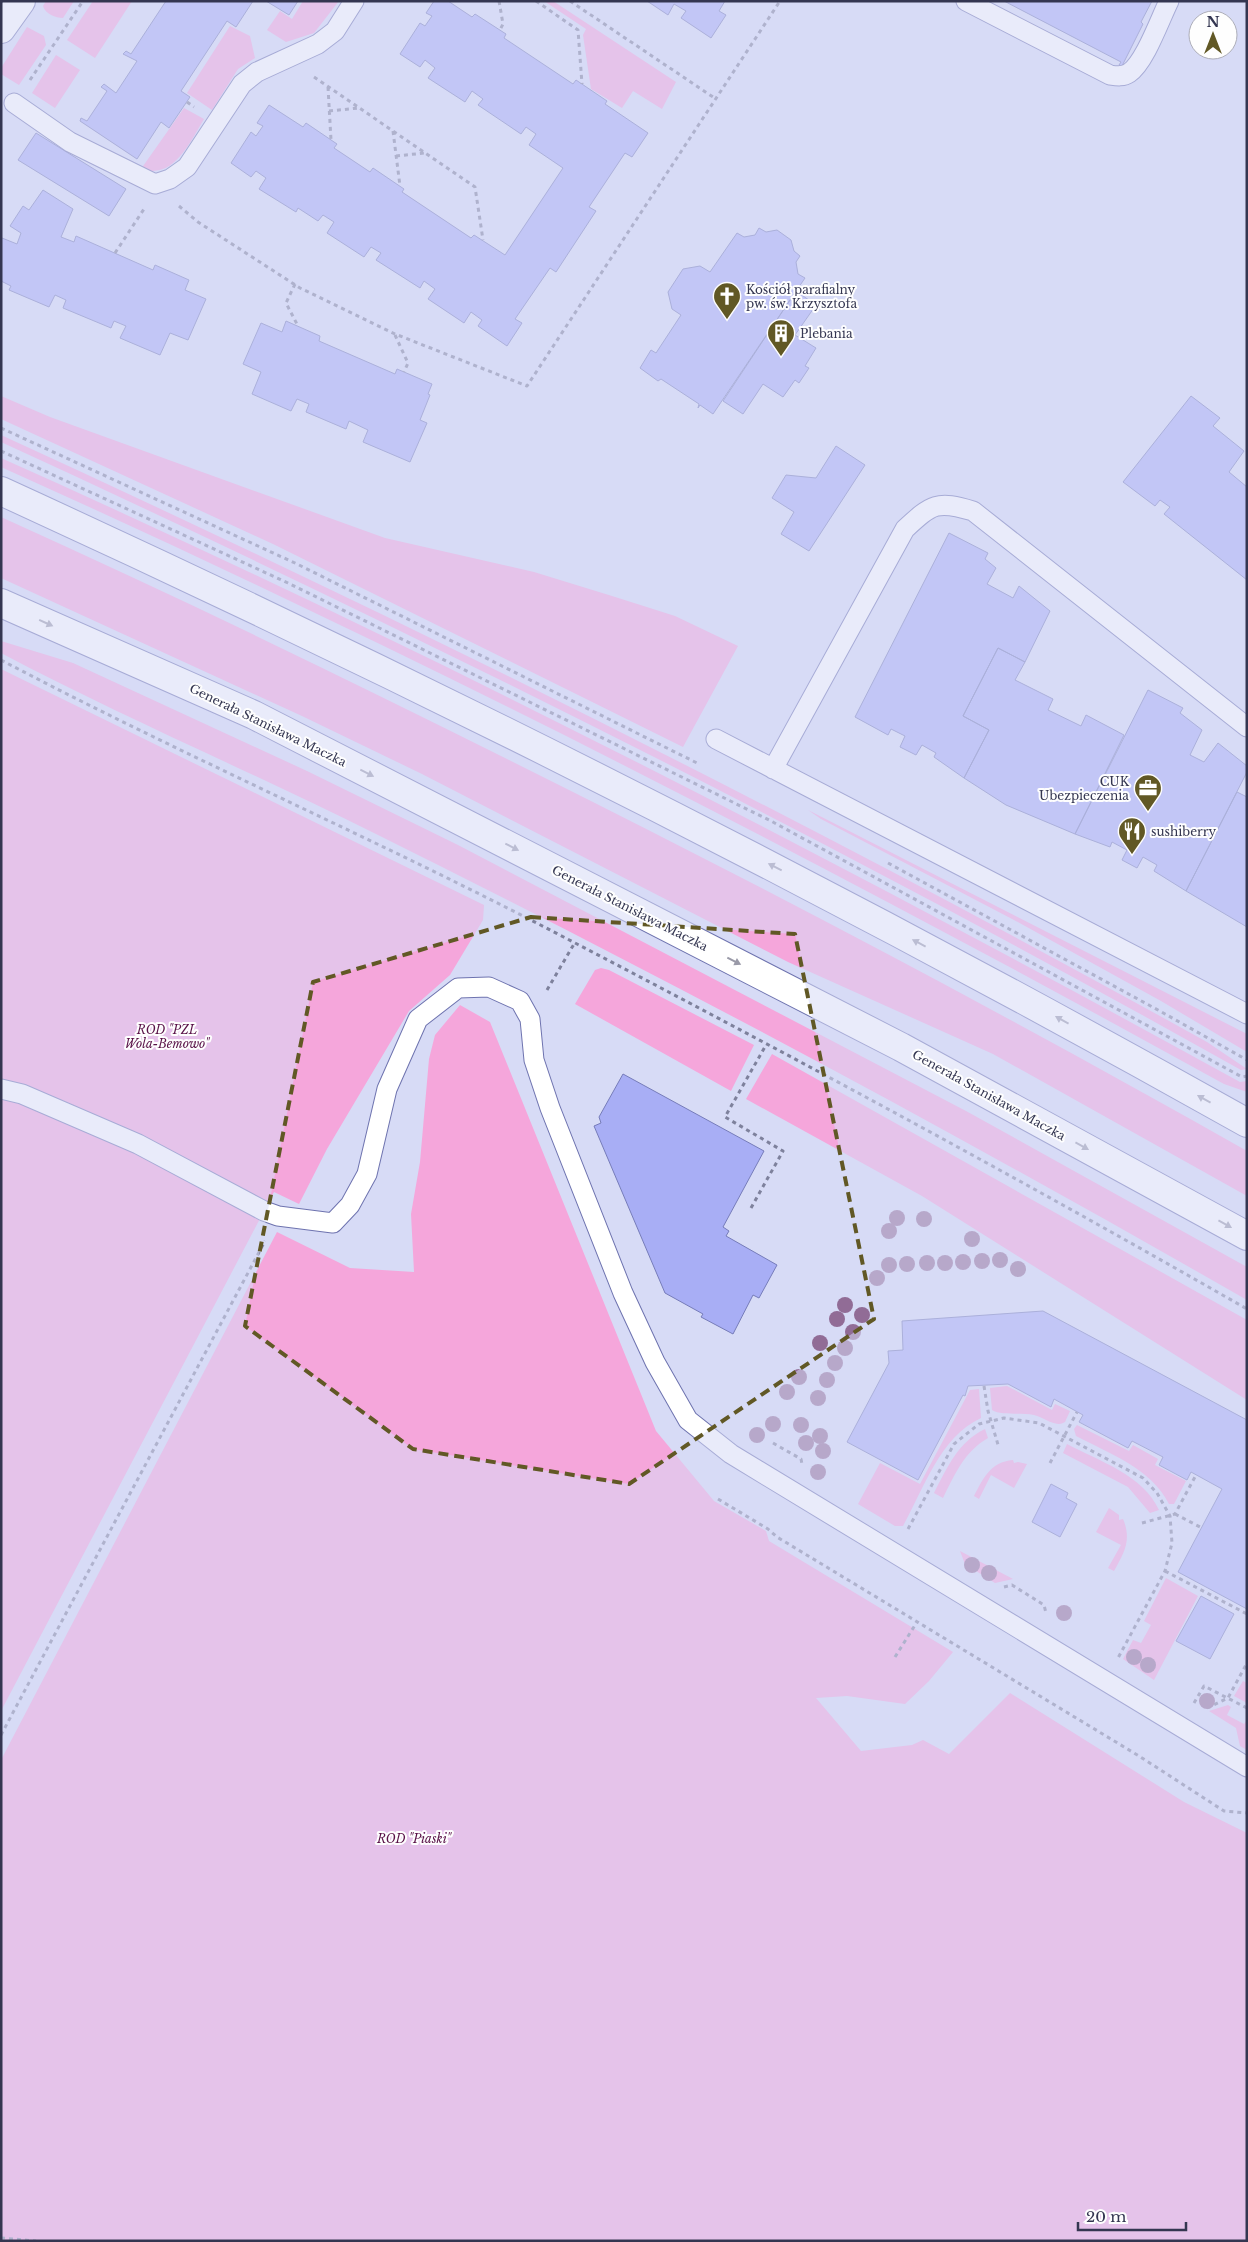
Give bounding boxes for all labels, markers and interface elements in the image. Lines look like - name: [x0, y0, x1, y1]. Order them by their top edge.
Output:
- north arrow: [1188, 10, 1238, 60]
- text: N: [1206, 13, 1220, 31]
- church icon: Kościół parafialny pw. św. Krzysztofa: [712, 281, 742, 320]
- place label: Kościół parafialny pw. św. Krzysztofa: [746, 282, 858, 311]
- building icon: Plebania: [766, 318, 796, 357]
- place label: Plebania: [800, 326, 853, 341]
- one-way arrow: [39, 619, 53, 627]
- street label: Generała Stanisława Maczka: [187, 680, 349, 770]
- one-way arrow: [360, 769, 374, 777]
- office icon: CUK Ubezpieczenia: [1133, 773, 1163, 812]
- place label: CUK Ubezpieczenia: [1039, 774, 1130, 803]
- restaurant icon: sushiberry: [1117, 816, 1147, 855]
- place label: sushiberry: [1151, 824, 1216, 839]
- one-way arrow: [504, 843, 519, 851]
- street label: Generała Stanisława Maczka: [550, 862, 711, 954]
- one-way arrow: [768, 863, 782, 871]
- one-way arrow: [912, 939, 926, 948]
- one-way arrow: [727, 957, 741, 965]
- one-way arrow: [1055, 1016, 1069, 1025]
- park label: ROD "PZL Wola-Bemowo": [125, 1022, 211, 1051]
- street label: Generała Stanisława Maczka: [910, 1047, 1068, 1144]
- one-way arrow: [1197, 1095, 1212, 1103]
- one-way arrow: [1075, 1141, 1089, 1150]
- one-way arrow: [1218, 1219, 1231, 1228]
- park label: ROD "Piaski": [376, 1831, 453, 1846]
- scale bar: [1078, 2200, 1186, 2232]
- text: 20 m: [1086, 2207, 1126, 2226]

